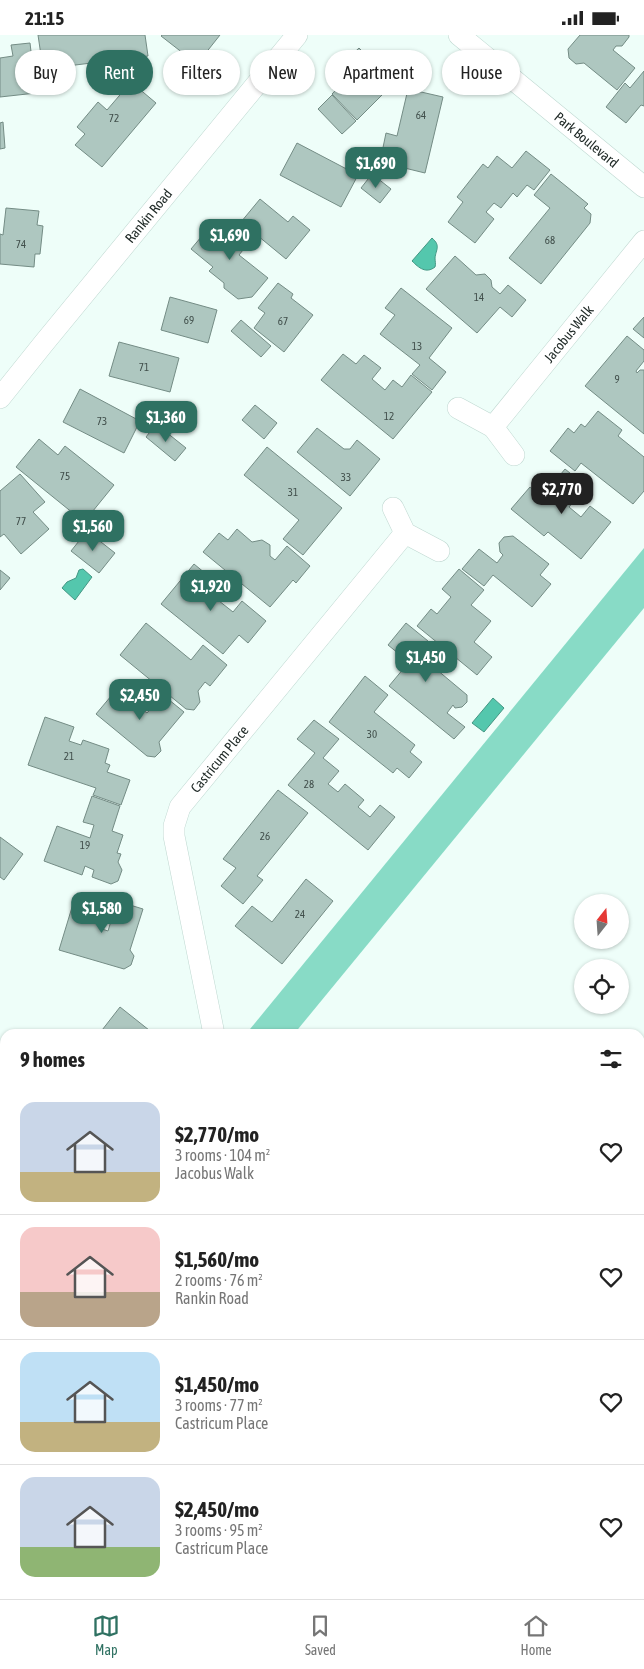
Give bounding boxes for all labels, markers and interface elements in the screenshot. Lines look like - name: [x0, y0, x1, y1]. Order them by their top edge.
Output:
- text: 21:15: [25, 7, 64, 29]
- chip: Buy: [15, 50, 76, 95]
- chip: Rent: [86, 50, 153, 95]
- chip: Filters: [163, 50, 240, 95]
- chip: New: [250, 50, 315, 95]
- chip: Apartment: [325, 50, 432, 95]
- chip: House: [442, 50, 520, 95]
- house number: 64: [416, 109, 426, 121]
- street label: Park Boulevard: [551, 109, 622, 171]
- house number: 72: [109, 112, 119, 124]
- pin: $1,690: [335, 147, 417, 189]
- text: $1,690: [356, 154, 396, 172]
- street label: Rankin Road: [122, 186, 175, 246]
- pin: $1,690: [189, 219, 271, 261]
- text: $1,690: [210, 226, 250, 244]
- house number: 68: [545, 234, 555, 246]
- house number: 74: [16, 238, 26, 250]
- house number: 14: [474, 291, 484, 303]
- street label: Jacobus Walk: [541, 302, 597, 366]
- house number: 69: [184, 314, 194, 326]
- house number: 67: [278, 315, 288, 327]
- house number: 13: [412, 340, 422, 352]
- house number: 71: [139, 361, 149, 373]
- house number: 9: [614, 373, 620, 385]
- pin: $1,360: [125, 401, 207, 443]
- text: $1,360: [146, 408, 186, 426]
- house number: 12: [384, 410, 394, 422]
- house number: 73: [97, 415, 107, 427]
- house number: 75: [60, 470, 70, 482]
- house number: 33: [341, 471, 351, 483]
- pin: $2,770: [521, 473, 603, 515]
- text: $2,770: [542, 480, 582, 498]
- house number: 31: [288, 486, 298, 498]
- pin: $1,560: [52, 509, 134, 552]
- house number: 77: [16, 515, 26, 527]
- text: $1,560: [73, 517, 113, 535]
- pin: $1,920: [170, 569, 252, 612]
- text: $1,920: [191, 577, 231, 595]
- pin: $1,450: [385, 641, 467, 683]
- text: $1,450: [406, 648, 446, 666]
- pin: $2,450: [99, 679, 181, 721]
- text: $2,450: [120, 686, 160, 704]
- street label: Castricum Place: [187, 722, 252, 796]
- house number: 30: [367, 728, 377, 740]
- house number: 21: [64, 750, 74, 762]
- house number: 28: [304, 778, 314, 790]
- house number: 26: [260, 830, 270, 842]
- house number: 19: [80, 839, 90, 851]
- pin: $1,580: [61, 891, 143, 934]
- north arrow: [574, 894, 629, 949]
- map controls: [574, 894, 629, 1014]
- text: $1,580: [82, 899, 122, 917]
- house number: 24: [295, 908, 305, 920]
- button: locate: [574, 959, 629, 1014]
- icon: filters: [597, 1045, 625, 1073]
- text: 9 homes: [20, 1047, 85, 1071]
- icon: home: [60, 1122, 120, 1182]
- text: $2,770/mo: [175, 1122, 259, 1146]
- icon: heart: [597, 1138, 625, 1166]
- text: 3 rooms · 104 m²: [175, 1146, 270, 1164]
- text: Jacobus Walk: [175, 1164, 254, 1182]
- icon: home: [60, 1247, 120, 1307]
- text: $1,560/mo: [175, 1247, 259, 1271]
- icon: heart: [597, 1263, 625, 1291]
- text: 2 rooms · 76 m²: [175, 1271, 263, 1289]
- text: Rankin Road: [175, 1289, 249, 1307]
- icon: home: [60, 1372, 120, 1432]
- text: $1,450/mo: [175, 1372, 259, 1396]
- icon: heart: [597, 1388, 625, 1416]
- text: 3 rooms · 77 m²: [175, 1396, 263, 1414]
- text: Castricum Place: [175, 1414, 268, 1432]
- icon: home: [60, 1497, 120, 1557]
- text: $2,450/mo: [175, 1497, 259, 1521]
- icon: heart: [597, 1513, 625, 1541]
- text: 3 rooms · 95 m²: [175, 1521, 263, 1539]
- text: Castricum Place: [175, 1539, 268, 1557]
- tab: Map: [92, 1612, 120, 1658]
- tab: Saved: [305, 1612, 336, 1658]
- tab: Home: [521, 1612, 552, 1658]

